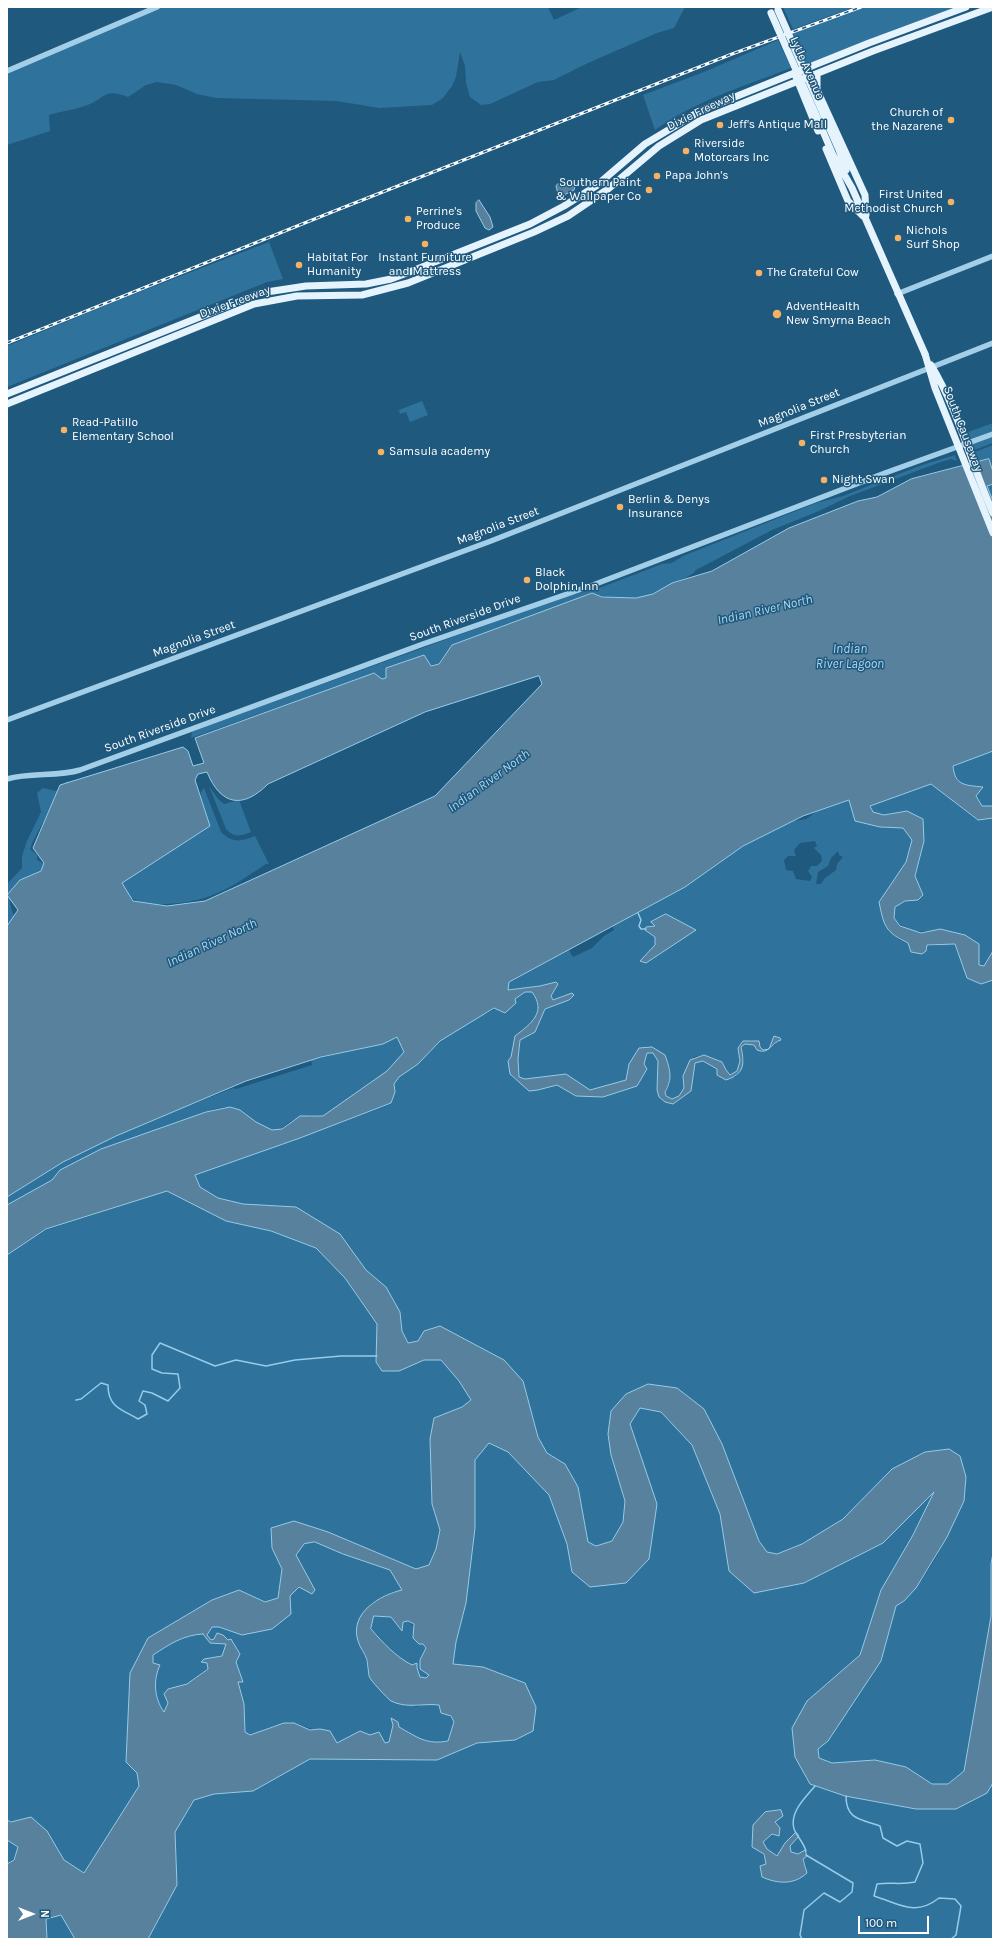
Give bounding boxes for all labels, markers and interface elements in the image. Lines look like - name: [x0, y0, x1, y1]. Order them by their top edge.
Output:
- street label: Lytle Avenue: [787, 34, 827, 102]
- street label: Dixie Freeway: [665, 88, 737, 134]
- place label: Church of the Nazarene: [871, 106, 943, 134]
- marker: Church of the Nazarene: [946, 115, 956, 125]
- place label: Jeff's Antique Mall: [728, 118, 827, 132]
- marker: Jeff's Antique Mall: [715, 120, 725, 130]
- place label: Riverside Motorcars Inc: [694, 137, 769, 165]
- marker: Riverside Motorcars Inc: [681, 146, 691, 156]
- place label: Papa John's: [665, 169, 729, 183]
- marker: Papa John's: [652, 171, 662, 181]
- place label: Southern Paint & Wallpaper Co: [556, 176, 641, 204]
- marker: Southern Paint & Wallpaper Co: [644, 185, 654, 195]
- place label: First United Methodist Church: [844, 188, 943, 216]
- marker: First United Methodist Church: [946, 197, 956, 207]
- place label: Perrine's Produce: [416, 205, 462, 233]
- marker: Perrine's Produce: [403, 214, 413, 224]
- place label: Nichols Surf Shop: [906, 224, 960, 252]
- marker: Nichols Surf Shop: [893, 233, 903, 243]
- marker: Instant Furniture and Mattress: [420, 239, 430, 249]
- place label: Habitat For Humanity: [307, 251, 368, 279]
- place label: Instant Furniture and Mattress: [378, 251, 472, 279]
- marker: Habitat For Humanity: [294, 260, 304, 270]
- place label: The Grateful Cow: [767, 266, 859, 280]
- marker: The Grateful Cow: [754, 268, 764, 278]
- street label: Dixie Freeway: [198, 283, 272, 321]
- place label: AdventHealth New Smyrna Beach: [786, 300, 891, 328]
- marker: AdventHealth New Smyrna Beach: [771, 308, 783, 320]
- street label: South Causeway: [940, 384, 986, 474]
- street label: Magnolia Street: [756, 385, 842, 431]
- place label: Read-Patillo Elementary School: [72, 416, 174, 444]
- marker: Read-Patillo Elementary School: [59, 425, 69, 435]
- place label: First Presbyterian Church: [810, 429, 906, 457]
- marker: First Presbyterian Church: [797, 438, 807, 448]
- place label: Samsula academy: [389, 445, 490, 459]
- marker: Samsula academy: [376, 447, 386, 457]
- place label: Night Swan: [832, 473, 895, 487]
- marker: Night Swan: [819, 475, 829, 485]
- place label: Berlin & Denys Insurance: [628, 493, 710, 521]
- marker: Berlin & Denys Insurance: [615, 502, 625, 512]
- street label: Magnolia Street: [455, 504, 541, 548]
- place label: Black Dolphin Inn: [535, 566, 599, 594]
- marker: Black Dolphin Inn: [522, 575, 532, 585]
- street label: South Riverside Drive: [407, 591, 523, 645]
- water label: Indian River North: [716, 591, 814, 629]
- street label: Magnolia Street: [151, 617, 237, 661]
- water label: Indian River Lagoon: [816, 641, 884, 672]
- street label: South Riverside Drive: [102, 702, 218, 756]
- water label: Indian River North: [445, 746, 533, 816]
- water label: Indian River North: [165, 915, 259, 971]
- north arrow: [12, 1894, 52, 1934]
- scale bar: [860, 1908, 931, 1934]
- text: N: [38, 1910, 51, 1918]
- text: 100 m: [865, 1916, 897, 1930]

